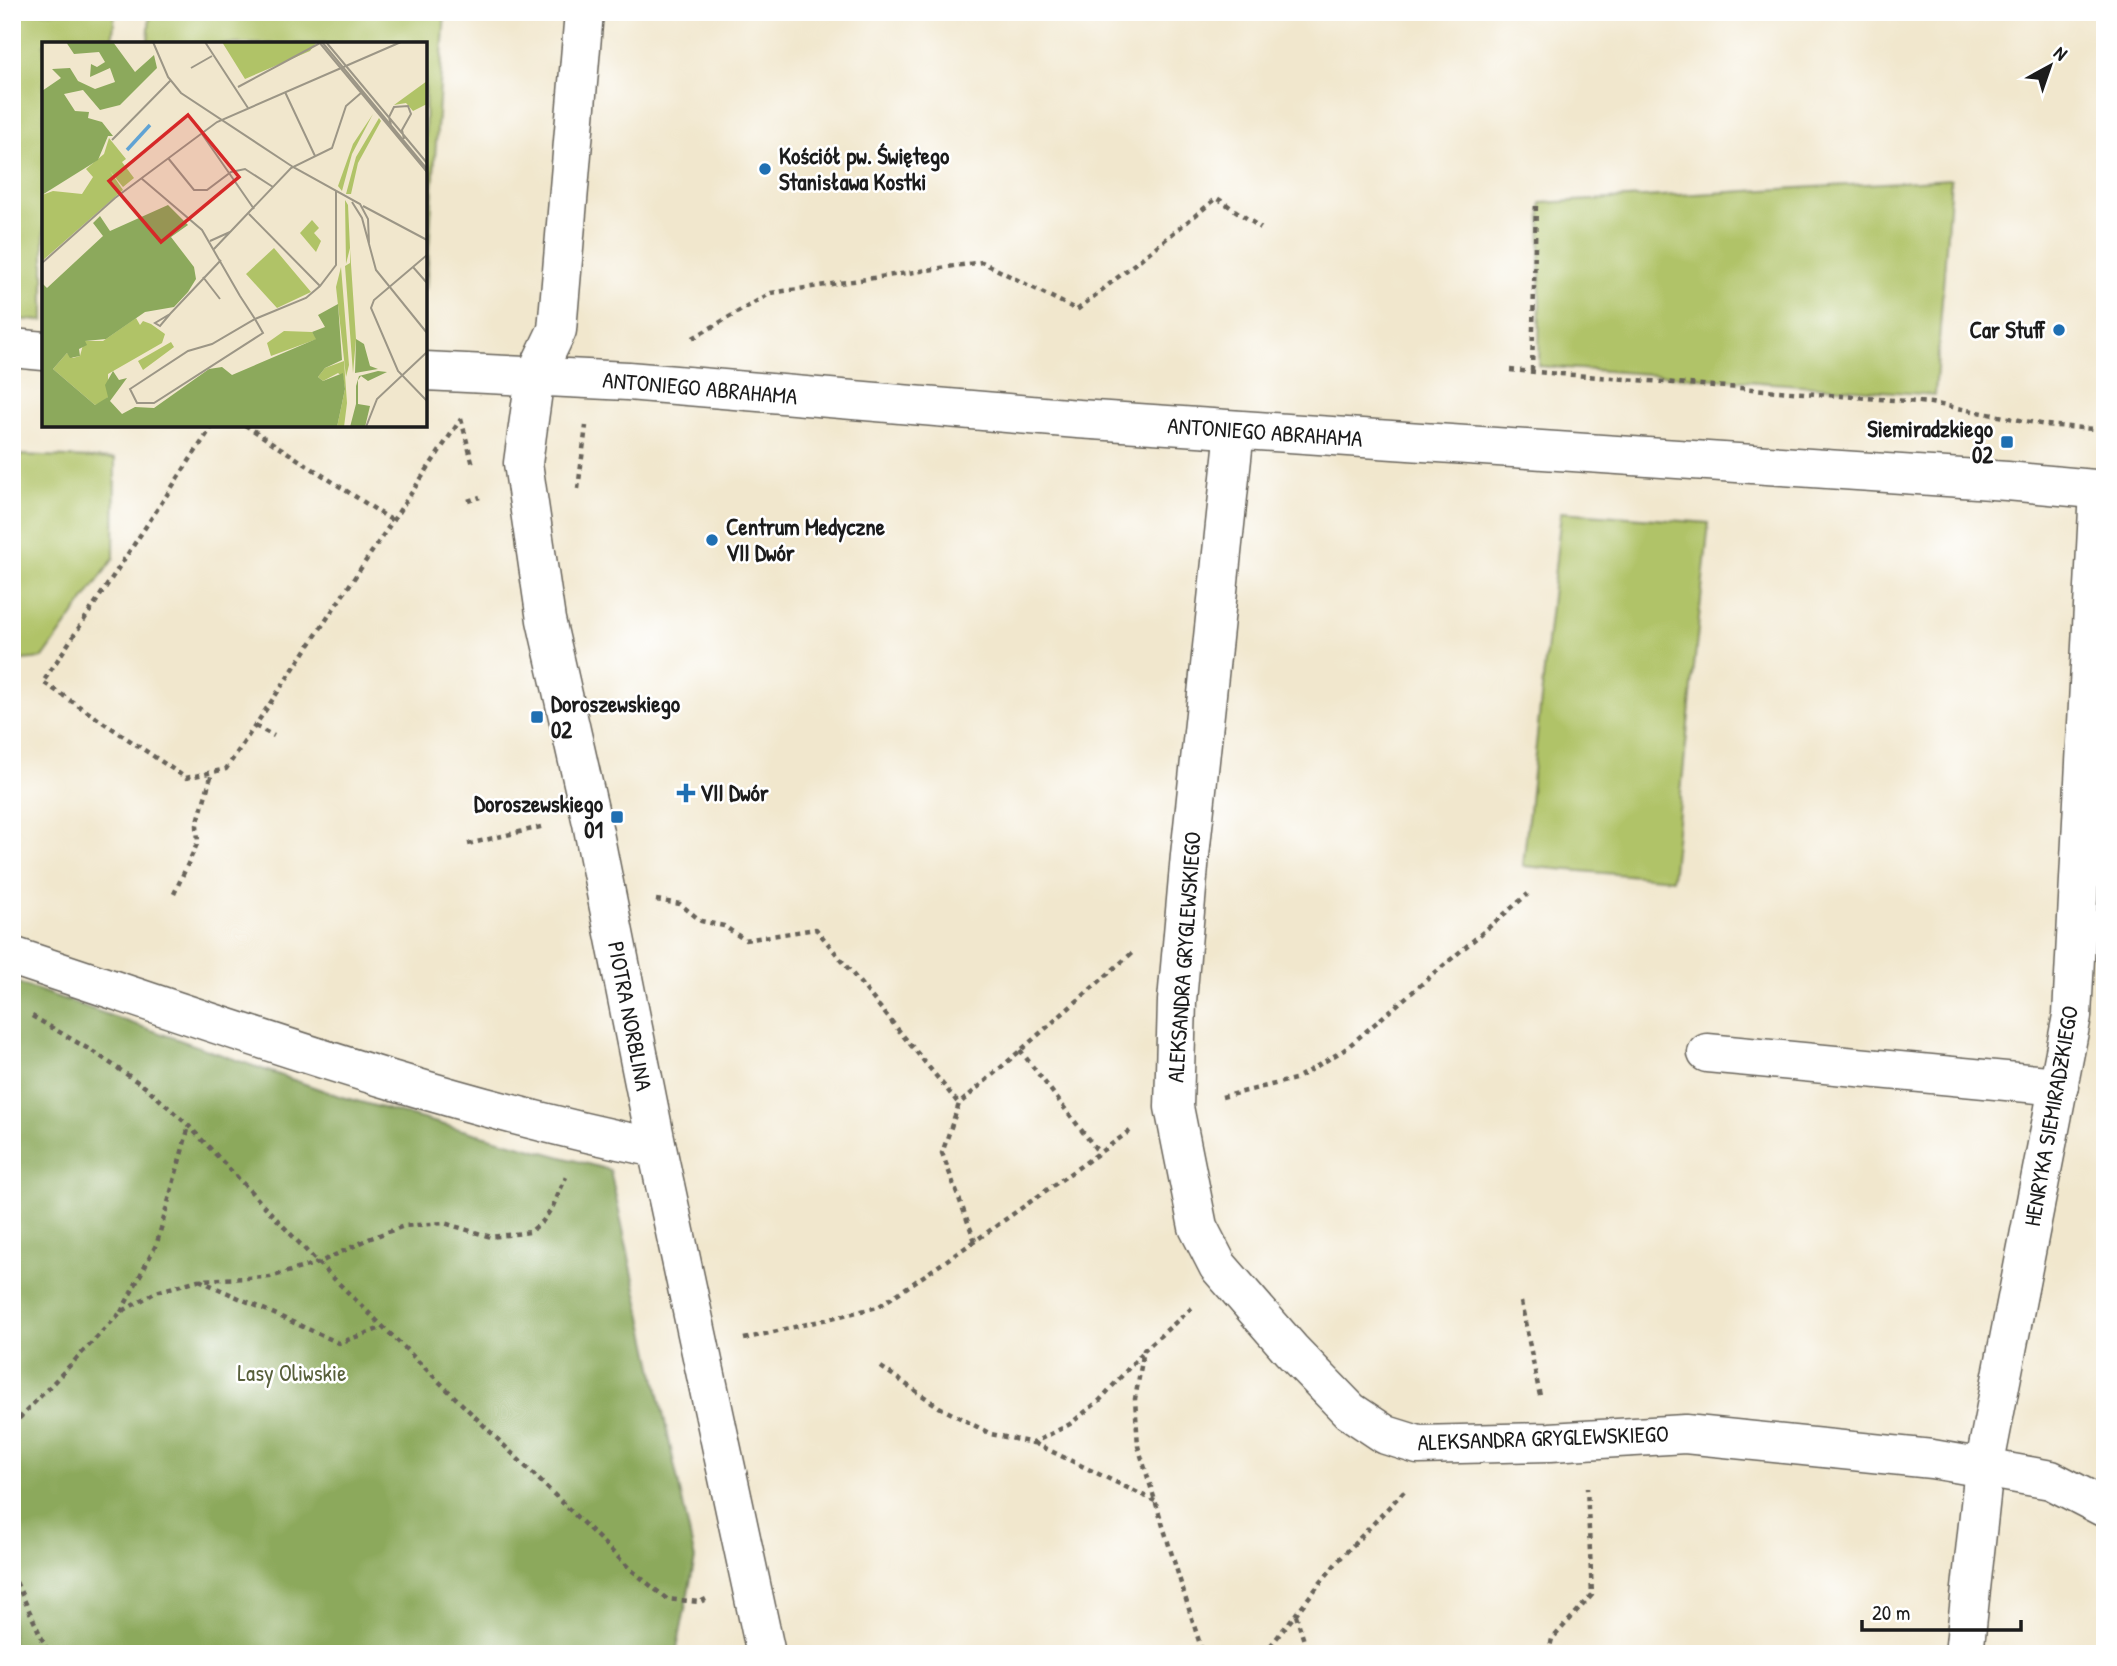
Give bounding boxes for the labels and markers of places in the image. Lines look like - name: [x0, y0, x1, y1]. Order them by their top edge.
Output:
- place label: Kościół pw. Świętego Stanisława Kostki: [779, 140, 950, 197]
- marker: Kościół pw. Świętego Stanisława Kostki: [757, 161, 773, 177]
- place label: Car Stuff: [1969, 314, 2046, 345]
- marker: Car Stuff: [2051, 322, 2067, 338]
- place label: Siemiradzkiego 02: [1867, 413, 1994, 470]
- marker: Siemiradzkiego 02: [1999, 434, 2015, 450]
- place label: Centrum Medyczne VII Dwór: [726, 511, 886, 568]
- marker: Centrum Medyczne VII Dwór: [704, 532, 720, 548]
- place label: Doroszewskiego 02: [551, 688, 681, 745]
- marker: Doroszewskiego 02: [529, 709, 545, 725]
- place label: VII Dwór: [700, 777, 769, 808]
- marker: VII Dwór: [678, 785, 694, 801]
- place label: Doroszewskiego 01: [474, 788, 604, 845]
- marker: Doroszewskiego 01: [609, 809, 625, 825]

